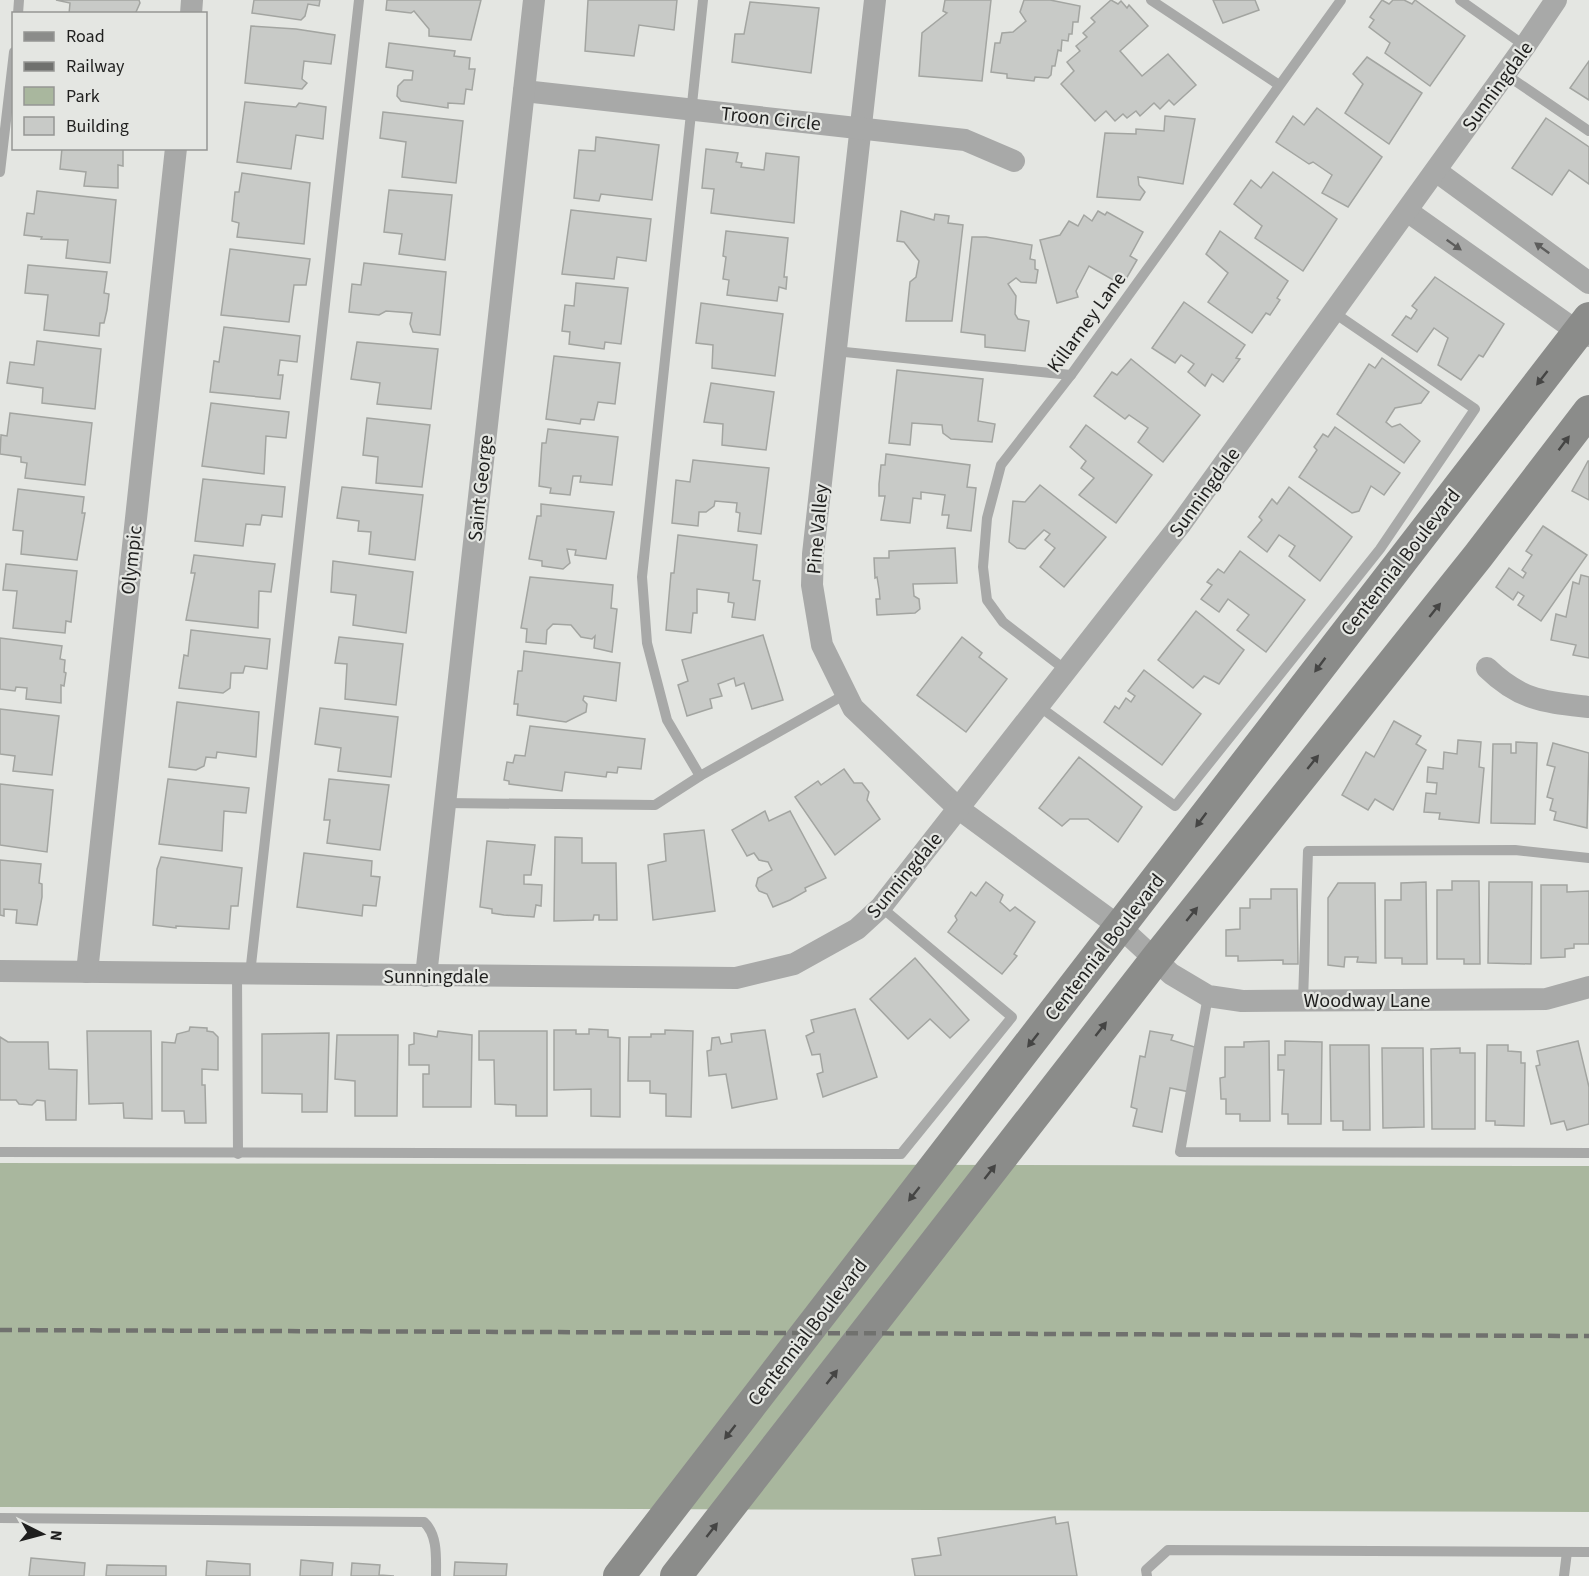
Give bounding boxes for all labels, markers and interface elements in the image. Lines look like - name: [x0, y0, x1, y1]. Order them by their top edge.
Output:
- legend: [12, 12, 207, 150]
- text: Road: [66, 24, 105, 49]
- street label: Sunningdale: [1456, 36, 1540, 137]
- text: Railway: [66, 54, 125, 79]
- text: Park: [66, 84, 100, 109]
- street label: Troon Circle: [720, 100, 822, 138]
- text: Building: [66, 114, 129, 139]
- one-way arrow: [1446, 239, 1462, 251]
- one-way arrow: [1534, 242, 1550, 254]
- street label: Killarney Lane: [1041, 266, 1133, 379]
- one-way arrow: [1536, 370, 1549, 386]
- street label: Saint George: [461, 433, 501, 543]
- one-way arrow: [1558, 436, 1570, 451]
- street label: Sunningdale: [1163, 442, 1247, 543]
- street label: Pine Valley: [800, 482, 836, 575]
- street label: Centennial Boulevard: [1334, 483, 1467, 642]
- street label: Olympic: [114, 524, 150, 596]
- one-way arrow: [1429, 602, 1441, 617]
- one-way arrow: [1314, 657, 1326, 673]
- one-way arrow: [1307, 754, 1320, 770]
- one-way arrow: [1195, 812, 1208, 828]
- street label: Sunningdale: [860, 826, 949, 925]
- street label: Centennial Boulevard: [1038, 868, 1171, 1027]
- one-way arrow: [1185, 906, 1198, 922]
- street label: Sunningdale: [383, 963, 489, 991]
- street label: Woodway Lane: [1304, 987, 1430, 1015]
- one-way arrow: [1094, 1022, 1106, 1037]
- one-way arrow: [1026, 1032, 1039, 1048]
- one-way arrow: [984, 1165, 996, 1181]
- one-way arrow: [908, 1187, 920, 1202]
- street label: Centennial Boulevard: [741, 1253, 874, 1412]
- one-way arrow: [826, 1369, 838, 1384]
- one-way arrow: [725, 1424, 737, 1439]
- north arrow: [12, 1504, 72, 1564]
- one-way arrow: [705, 1522, 718, 1538]
- text: N: [44, 1529, 67, 1542]

